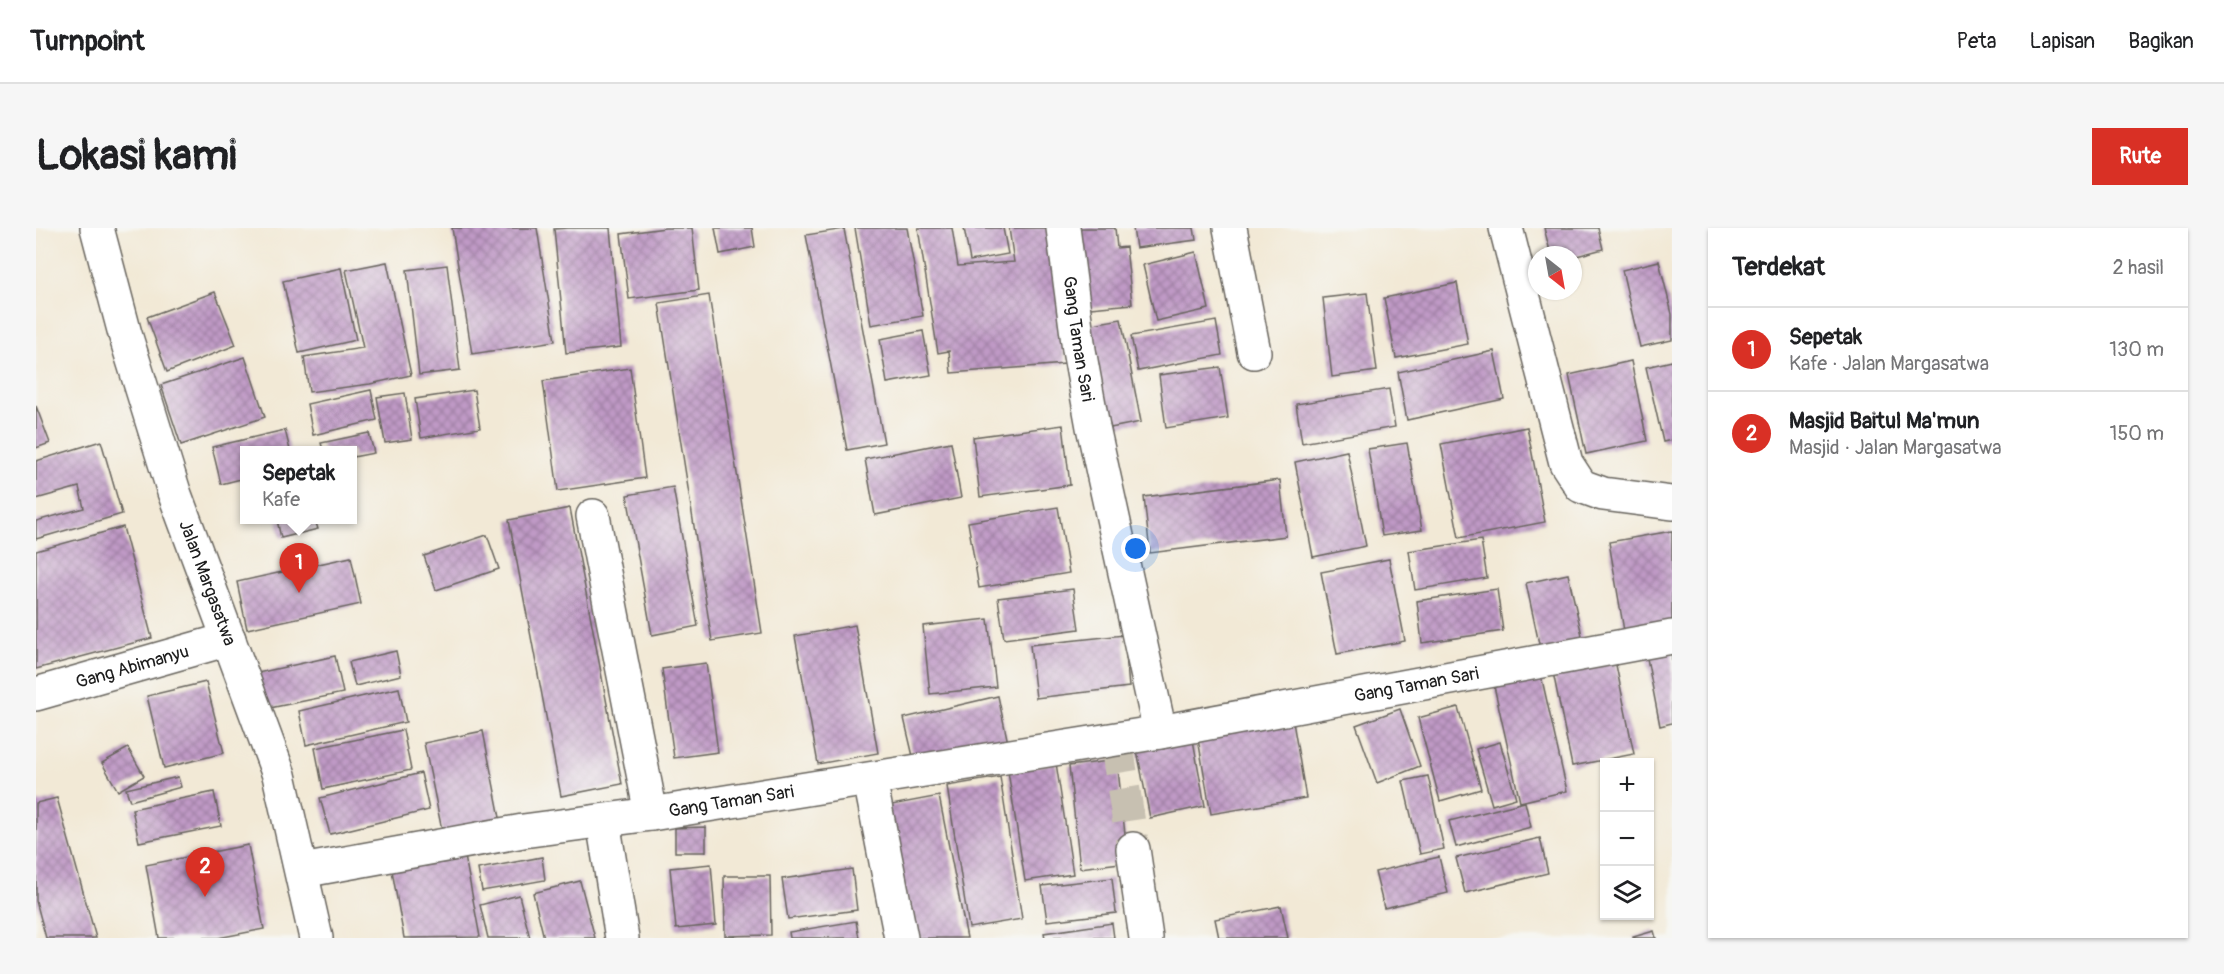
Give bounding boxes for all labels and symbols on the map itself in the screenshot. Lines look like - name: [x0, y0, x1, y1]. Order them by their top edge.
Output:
- north arrow: [1528, 246, 1582, 300]
- street label: Gang Taman Sari: [1058, 275, 1100, 404]
- street label: Jalan Margasatwa: [174, 517, 241, 649]
- your location: [1121, 534, 1150, 563]
- pin: 1: [280, 544, 318, 593]
- street label: Gang Abimanyu: [73, 640, 191, 694]
- street label: Gang Taman Sari: [1352, 662, 1481, 707]
- street label: Gang Taman Sari: [667, 780, 796, 823]
- pin: 2: [186, 848, 224, 897]

